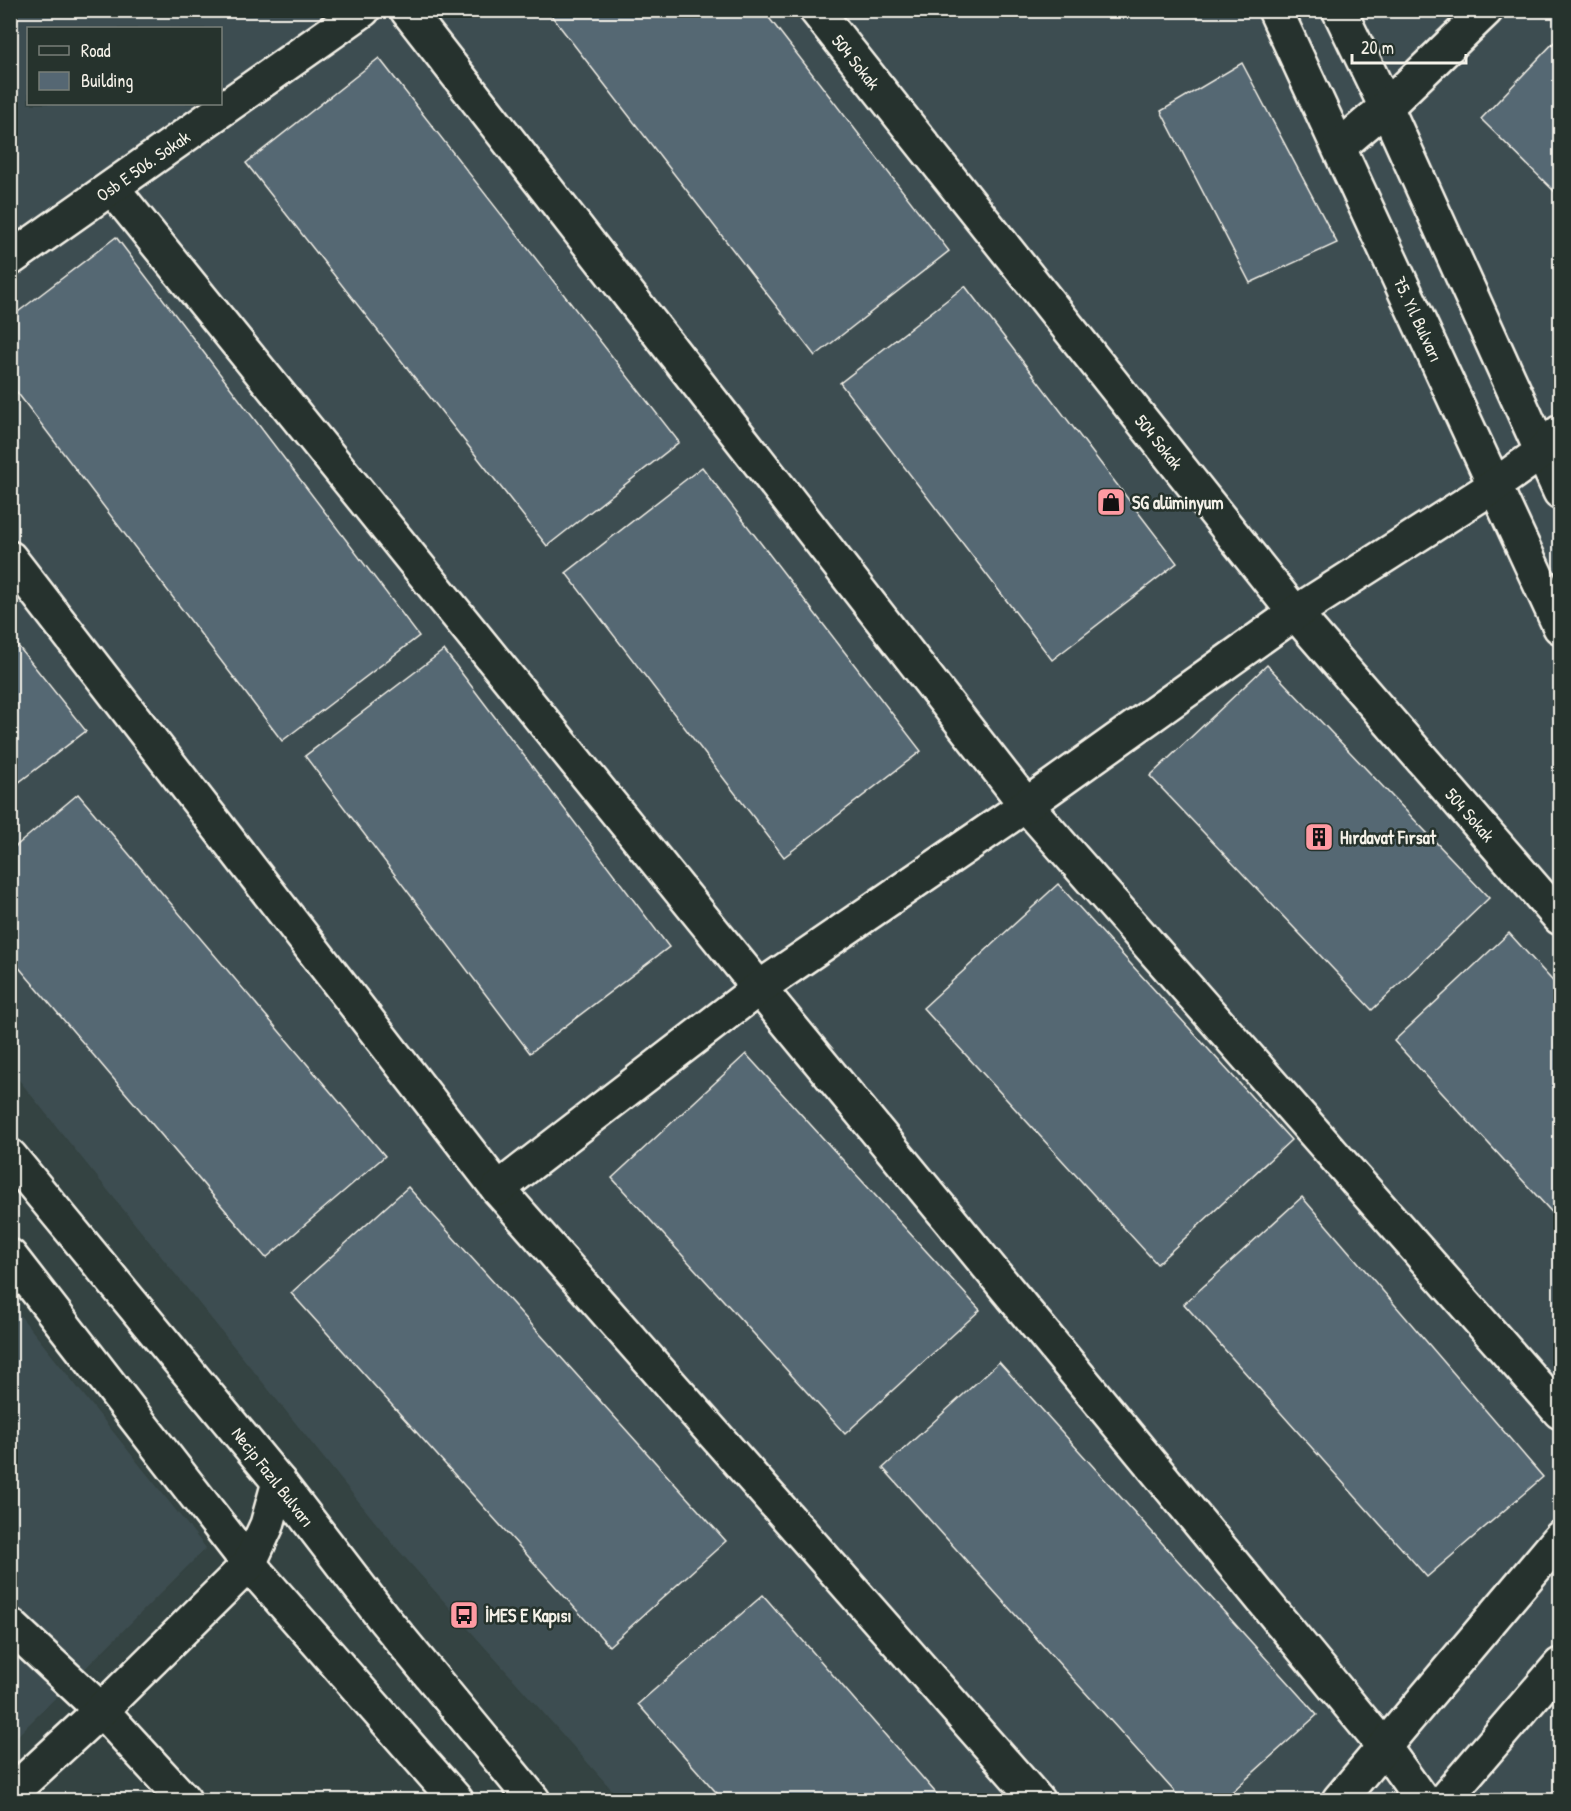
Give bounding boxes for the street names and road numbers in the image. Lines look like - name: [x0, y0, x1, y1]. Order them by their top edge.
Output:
- street label: 504 Sokak: [826, 29, 886, 95]
- street label: Osb E 506. Sokak: [91, 124, 195, 207]
- street label: 75. Yıl Bulvarı: [1387, 272, 1449, 366]
- street label: 504 Sokak: [1129, 409, 1189, 475]
- street label: 504 Sokak: [1440, 783, 1501, 848]
- street label: Necip Fazıl Bulvarı: [226, 1422, 320, 1532]

